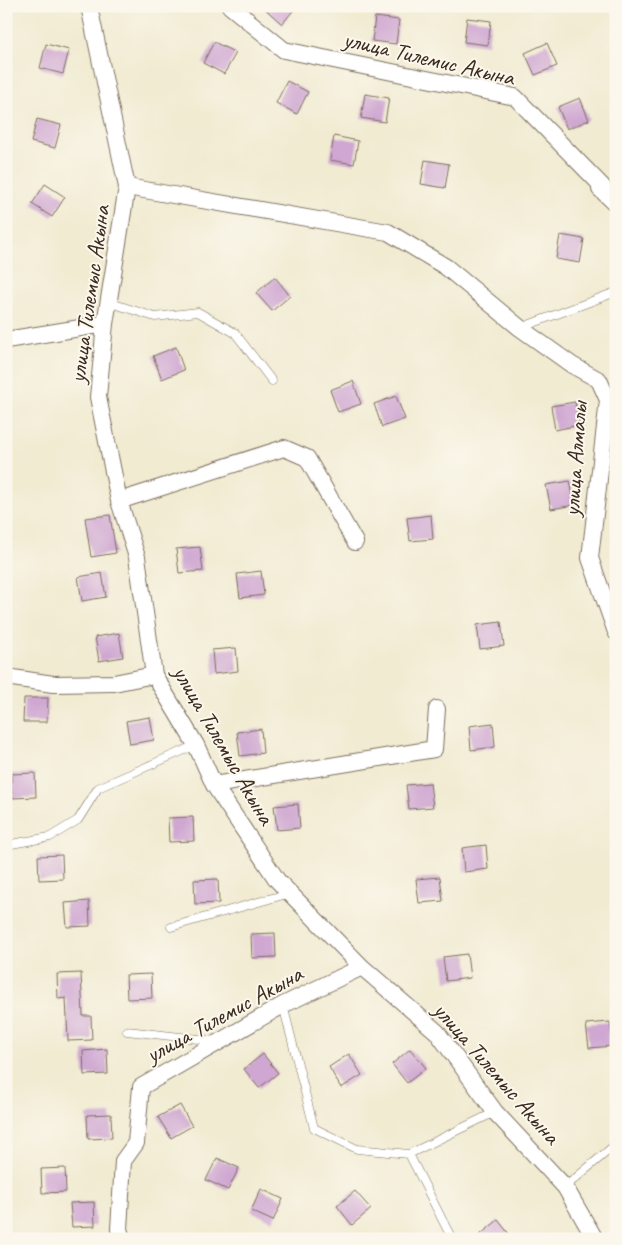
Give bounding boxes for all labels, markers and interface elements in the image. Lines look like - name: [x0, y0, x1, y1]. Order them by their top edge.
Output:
- street label: улица Тилемис Акына: [339, 23, 519, 93]
- street label: улица Тилемыс Акына: [61, 202, 117, 387]
- street label: улица Алмалы: [556, 398, 594, 520]
- street label: улица Тилемыс Акына: [165, 658, 282, 831]
- street label: улица Тилемис Акына: [139, 958, 309, 1070]
- street label: улица Тилемыс Акына: [426, 994, 568, 1151]

